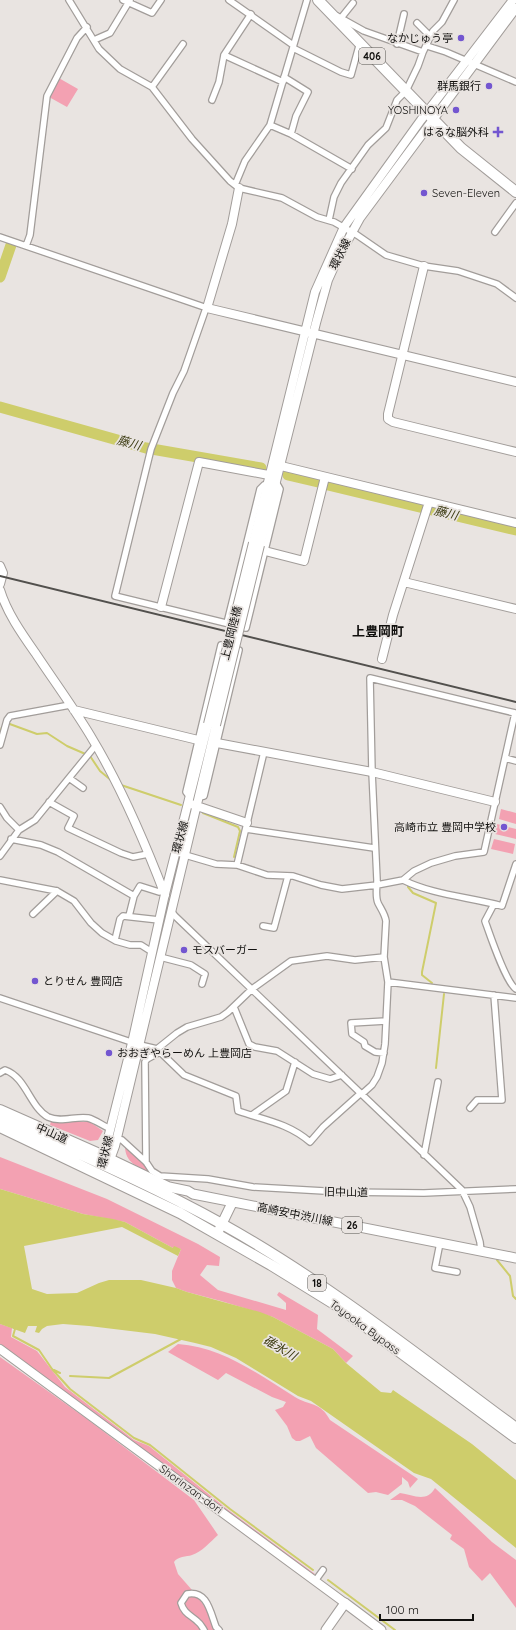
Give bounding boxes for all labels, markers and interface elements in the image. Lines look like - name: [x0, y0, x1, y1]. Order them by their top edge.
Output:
- place label: なかじゅう亭: [387, 31, 453, 45]
- marker: なかじゅう亭: [456, 33, 466, 43]
- road number: 406: [359, 48, 385, 64]
- place label: 群馬銀行: [437, 79, 481, 93]
- marker: 群馬銀行: [484, 81, 494, 91]
- place label: YOSHINOYA: [388, 103, 448, 117]
- marker: YOSHINOYA: [451, 105, 461, 115]
- place label: はるな脳外科: [423, 125, 489, 139]
- marker: はるな脳外科: [492, 126, 504, 138]
- place label: Seven-Eleven: [432, 186, 500, 200]
- marker: Seven-Eleven: [419, 188, 429, 198]
- street label: 環状線: [326, 236, 354, 272]
- water label: 藤川: [116, 432, 145, 454]
- water label: 藤川: [433, 502, 462, 523]
- street label: 上豊岡陸橋: [218, 605, 244, 661]
- district label: 上豊岡町: [352, 623, 404, 639]
- street label: 環状線: [169, 819, 191, 855]
- place label: 高崎市立 豊岡中学校: [394, 820, 496, 834]
- marker: 高崎市立 豊岡中学校: [499, 822, 509, 832]
- place label: モスバーガー: [192, 943, 258, 957]
- marker: モスバーガー: [179, 945, 189, 955]
- place label: とりせん 豊岡店: [43, 974, 123, 988]
- marker: とりせん 豊岡店: [30, 976, 40, 986]
- place label: おおぎやらーめん 上豊岡店: [117, 1046, 252, 1060]
- marker: おおぎやらーめん 上豊岡店: [104, 1048, 114, 1058]
- street label: 中山道: [34, 1120, 70, 1146]
- street label: 環状線: [94, 1134, 116, 1170]
- street label: 旧中山道: [324, 1185, 368, 1199]
- street label: 高崎安中渋川線: [256, 1200, 334, 1228]
- road number: 26: [342, 1217, 362, 1233]
- road number: 18: [308, 1275, 326, 1291]
- street label: Toyooka Bypass: [327, 1297, 403, 1357]
- water label: 碓氷川: [261, 1332, 301, 1364]
- street label: Shorinzan-dori: [157, 1461, 225, 1517]
- scale bar: [380, 1596, 473, 1622]
- text: 100 m: [386, 1602, 419, 1617]

